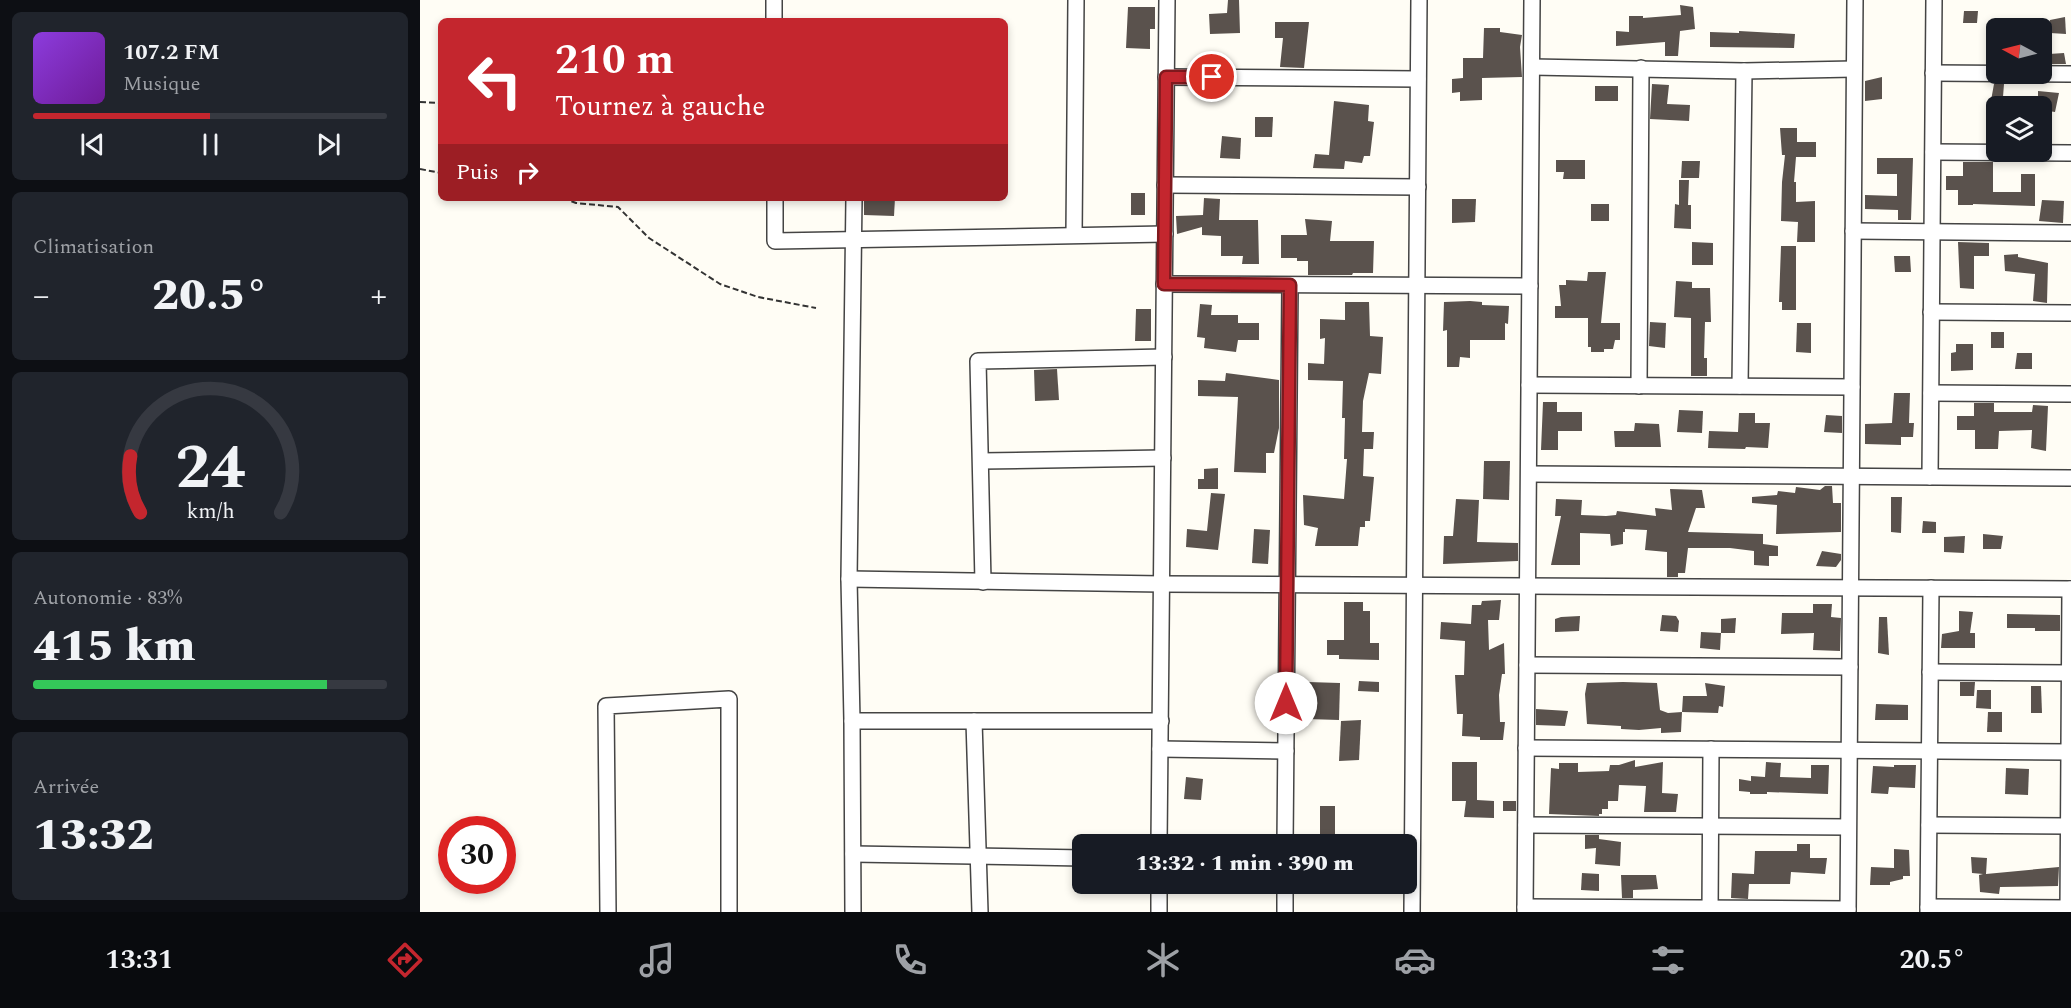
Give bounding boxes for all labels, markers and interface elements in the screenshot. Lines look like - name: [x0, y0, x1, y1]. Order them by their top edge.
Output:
- north arrow: [1986, 18, 2052, 84]
- map controls: [1986, 18, 2052, 162]
- text: 210 m: [555, 29, 674, 92]
- text: 107.2 FM: [123, 36, 220, 69]
- icon: left: [456, 42, 534, 120]
- pin: [1186, 51, 1237, 102]
- icon: arrive: [1195, 60, 1228, 93]
- text: Musique: [123, 69, 200, 99]
- text: Tournez à gauche: [555, 86, 765, 128]
- button: layers: [1986, 96, 2052, 162]
- icon: previous: [76, 128, 109, 161]
- icon: pause: [194, 128, 227, 161]
- icon: next: [312, 128, 345, 161]
- text: Puis: [456, 156, 499, 189]
- icon: right: [511, 156, 544, 189]
- text: Climatisation: [33, 232, 154, 262]
- text: 20.5°: [152, 261, 268, 330]
- text: −: [33, 271, 50, 321]
- text: +: [370, 271, 387, 321]
- text: 24: [175, 421, 245, 516]
- text: km/h: [186, 495, 234, 528]
- text: Autonomie · 83%: [33, 583, 182, 613]
- text: 415 km: [33, 612, 195, 681]
- position arrow: [1254, 671, 1318, 735]
- text: Arrivée: [33, 772, 99, 802]
- text: 13:32: [33, 801, 154, 870]
- speed limit sign: 30: [438, 816, 516, 894]
- text: 13:32 · 1 min · 390 m: [1135, 847, 1354, 880]
- text: 13:31: [105, 939, 173, 981]
- icon: directions: [384, 939, 426, 981]
- icon: music: [636, 939, 678, 981]
- icon: phone: [889, 939, 931, 981]
- icon: climate: [1142, 939, 1184, 981]
- icon: car: [1394, 939, 1436, 981]
- icon: filters: [1647, 939, 1689, 981]
- text: 20.5°: [1899, 939, 1966, 981]

